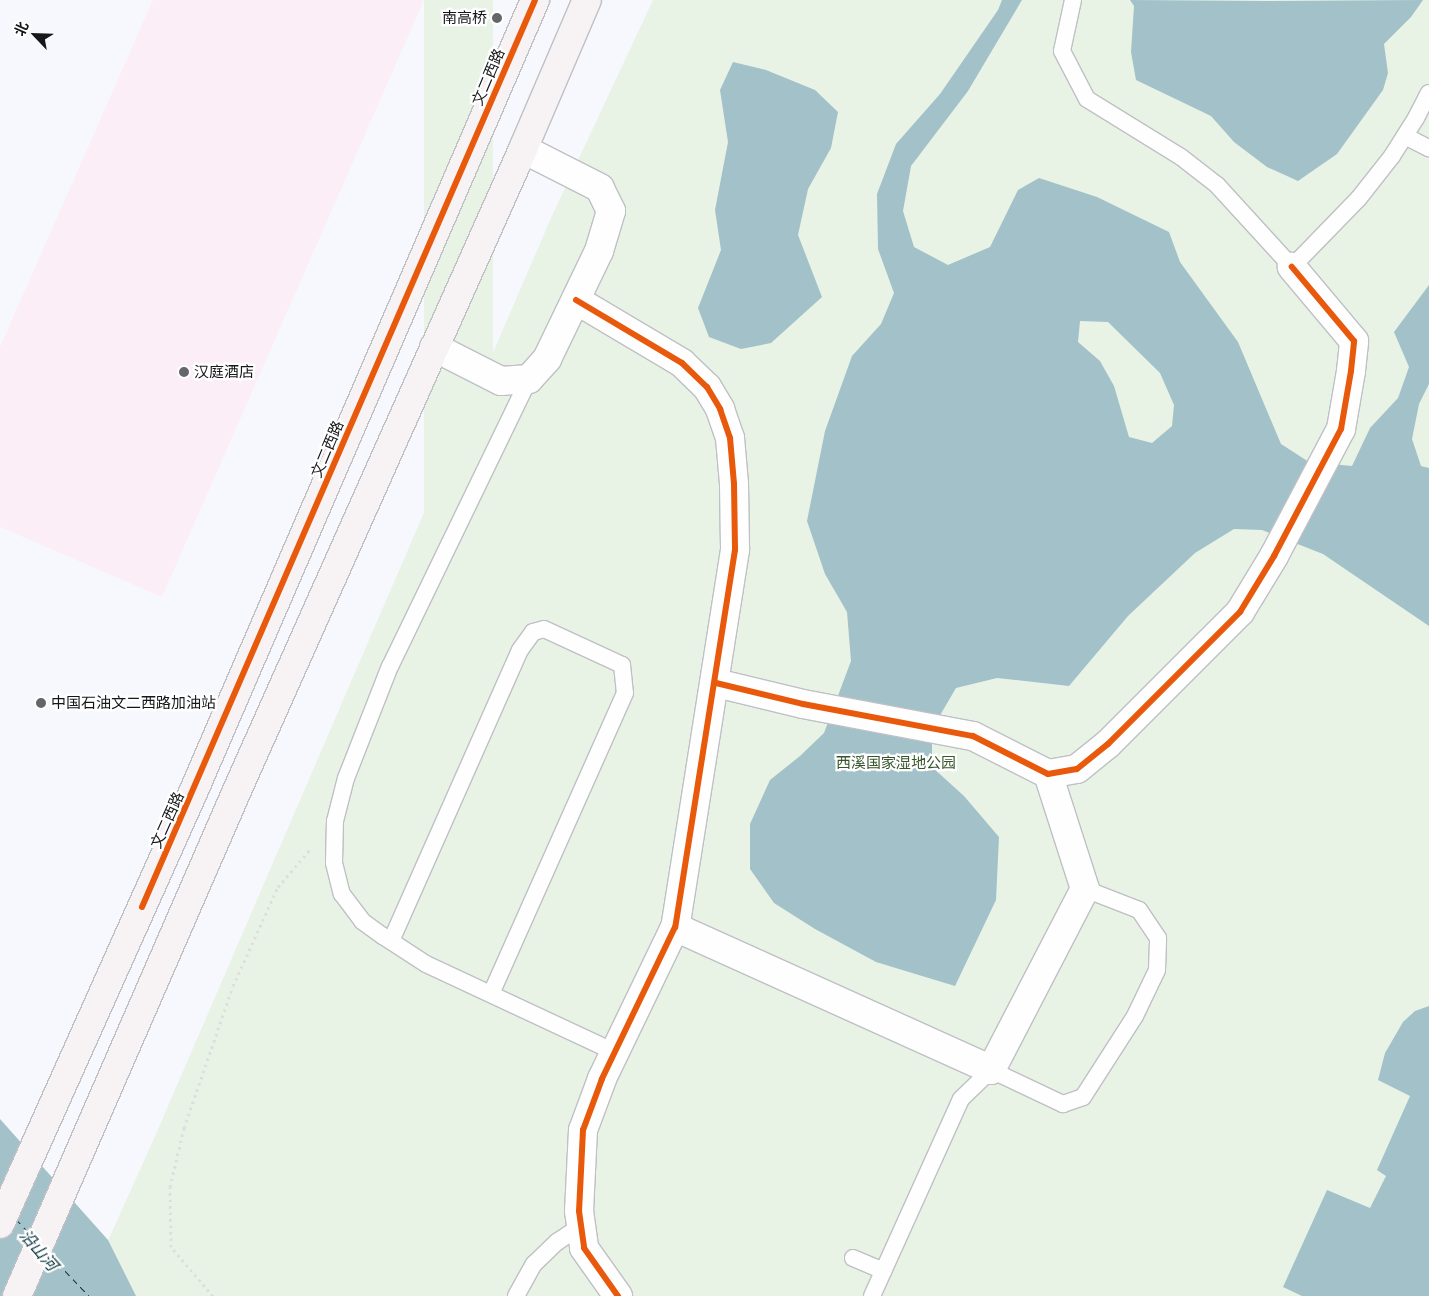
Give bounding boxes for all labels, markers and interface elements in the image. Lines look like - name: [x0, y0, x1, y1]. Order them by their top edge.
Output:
- place label: 南高桥: [442, 9, 487, 27]
- north arrow: [10, 10, 60, 60]
- marker: 南高桥: [491, 12, 503, 24]
- text: 北: [9, 18, 32, 39]
- street label: 文二西路: [468, 46, 508, 108]
- place label: 汉庭酒店: [194, 363, 254, 381]
- marker: 汉庭酒店: [178, 366, 190, 378]
- street label: 文二西路: [307, 418, 347, 480]
- place label: 中国石油文二西路加油站: [51, 694, 216, 712]
- marker: 中国石油文二西路加油站: [35, 697, 47, 709]
- park label: 西溪国家湿地公园: [836, 754, 956, 772]
- street label: 文二西路: [147, 789, 187, 851]
- water label: 沿山河: [16, 1226, 62, 1274]

